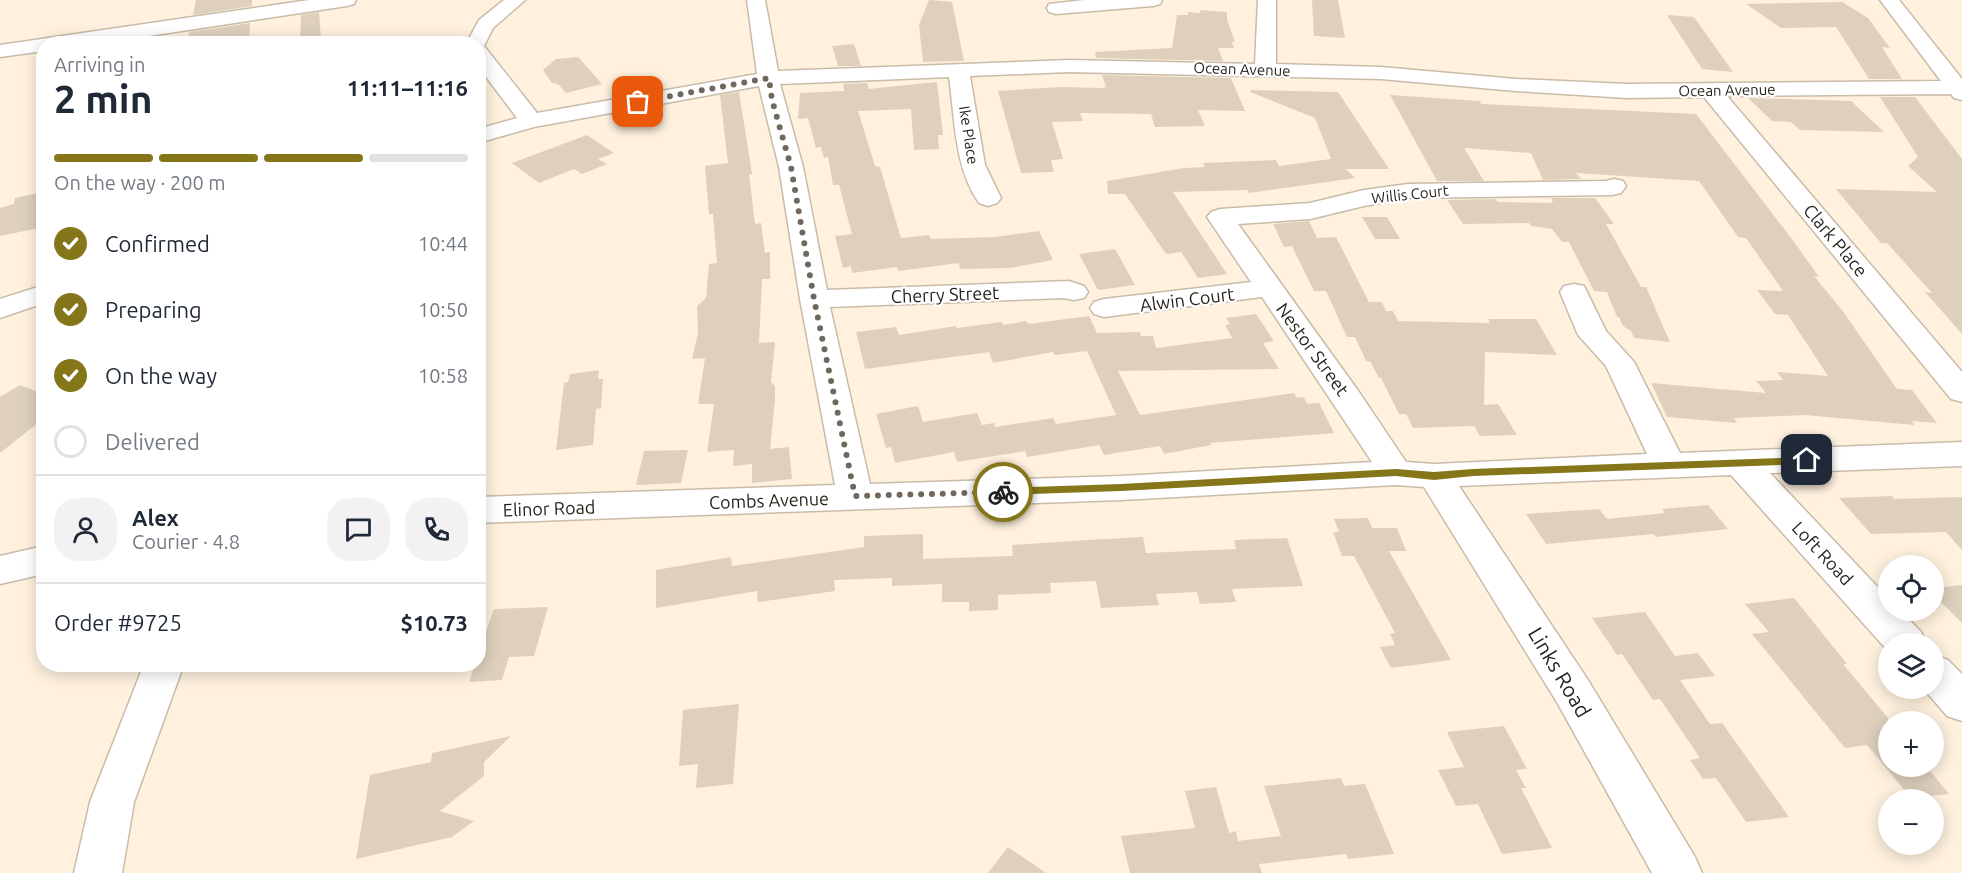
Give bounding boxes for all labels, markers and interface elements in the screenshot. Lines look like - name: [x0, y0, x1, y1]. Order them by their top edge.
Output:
- text: Arriving in: [54, 53, 145, 76]
- street label: Ocean Avenue: [1193, 59, 1291, 79]
- text: 11:11–11:16: [347, 75, 468, 100]
- pin: [612, 76, 663, 127]
- text: 2 min: [54, 77, 153, 120]
- street label: Ocean Avenue: [1678, 81, 1776, 99]
- icon: bag: [621, 85, 654, 118]
- street label: Ike Place: [956, 105, 982, 165]
- text: On the way · 200 m: [54, 171, 226, 194]
- street label: Willis Court: [1371, 181, 1449, 206]
- street label: Clark Place: [1800, 200, 1872, 280]
- icon: check: [54, 227, 87, 260]
- text: Confirmed: [105, 231, 210, 256]
- text: 10:44: [418, 232, 468, 255]
- street label: Cherry Street: [891, 282, 999, 306]
- street label: Alwin Court: [1139, 283, 1235, 315]
- icon: check: [54, 293, 87, 326]
- text: Preparing: [105, 297, 202, 322]
- text: 10:50: [418, 298, 468, 321]
- street label: Nestor Street: [1273, 299, 1353, 399]
- icon: check: [54, 359, 87, 392]
- text: On the way: [105, 363, 217, 388]
- text: 10:58: [418, 364, 468, 387]
- text: Delivered: [105, 429, 200, 454]
- pin: [1781, 434, 1832, 485]
- icon: home: [1790, 443, 1823, 476]
- courier: [973, 462, 1033, 522]
- icon: bike: [987, 476, 1020, 509]
- street label: Combs Avenue: [709, 488, 829, 512]
- street label: Elinor Road: [502, 496, 596, 520]
- button: person: [54, 498, 117, 561]
- button: chat: [327, 498, 390, 561]
- button: phone: [405, 498, 468, 561]
- text: Alex: [132, 505, 179, 530]
- street label: Loft Road: [1789, 517, 1857, 589]
- text: Courier · 4.8: [132, 530, 240, 553]
- map controls: [1878, 555, 1944, 855]
- button: locate: [1878, 555, 1944, 621]
- text: Order #9725: [54, 610, 182, 635]
- text: $10.73: [401, 610, 468, 635]
- street label: Links Road: [1524, 623, 1596, 721]
- button: layers: [1878, 633, 1944, 699]
- button: +: [1878, 711, 1944, 777]
- button: −: [1878, 789, 1944, 855]

